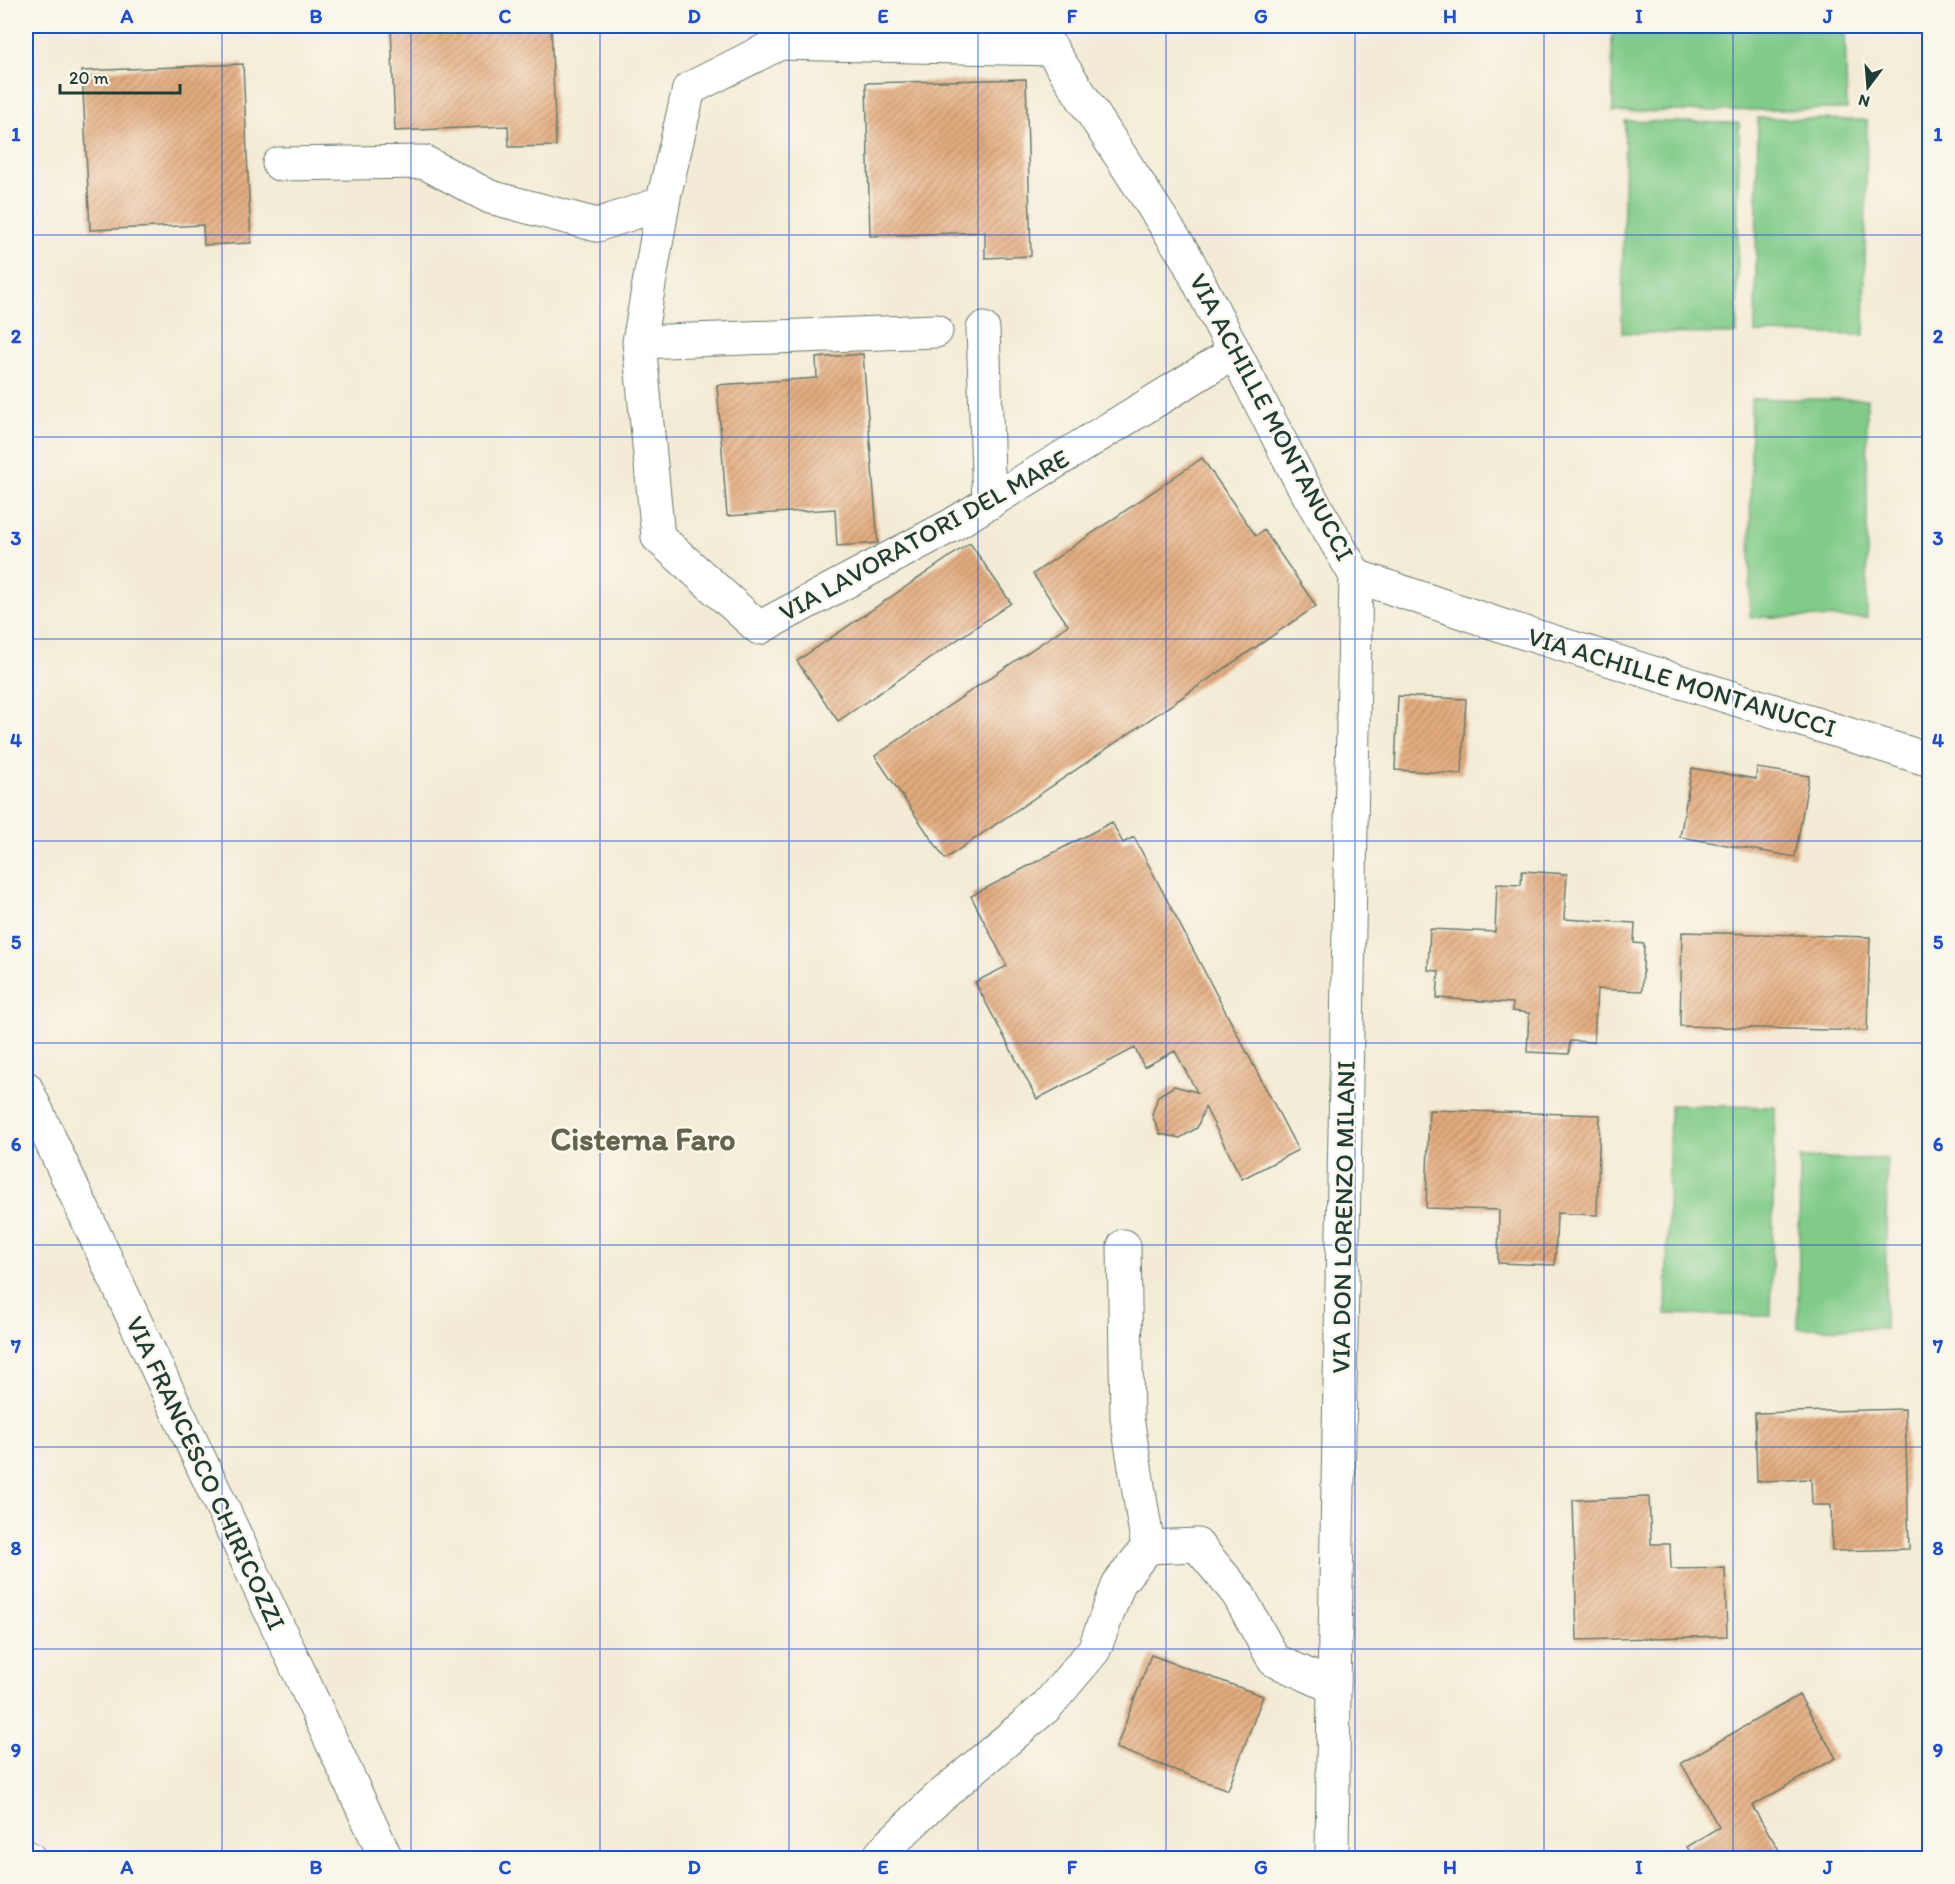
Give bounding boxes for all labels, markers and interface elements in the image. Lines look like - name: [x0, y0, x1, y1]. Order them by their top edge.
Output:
- text: A: [120, 4, 134, 28]
- text: B: [310, 4, 323, 28]
- text: C: [499, 4, 512, 28]
- text: D: [687, 4, 701, 28]
- text: E: [877, 4, 889, 28]
- text: F: [1067, 4, 1078, 28]
- text: G: [1254, 4, 1268, 28]
- text: H: [1443, 4, 1457, 28]
- text: I: [1635, 4, 1643, 28]
- text: J: [1822, 4, 1833, 28]
- scale bar: [60, 57, 180, 95]
- north arrow: [1838, 57, 1898, 117]
- text: 20 m: [69, 67, 109, 89]
- text: N: [1856, 90, 1872, 112]
- text: 1: [11, 122, 21, 146]
- text: 1: [1933, 122, 1943, 146]
- street label: VIA ACHILLE MONTANUCCI: [1183, 268, 1361, 566]
- text: 2: [11, 324, 22, 348]
- text: 2: [1933, 324, 1944, 348]
- street label: VIA LAVORATORI DEL MARE: [773, 442, 1075, 628]
- text: 3: [11, 526, 22, 550]
- text: 3: [1933, 526, 1944, 550]
- street label: VIA ACHILLE MONTANUCCI: [1524, 620, 1840, 744]
- text: 4: [10, 728, 22, 752]
- text: 4: [1932, 728, 1944, 752]
- text: 5: [11, 930, 22, 954]
- text: 5: [1933, 930, 1944, 954]
- street label: VIA DON LORENZO MILANI: [1324, 1060, 1362, 1374]
- district label: Cisterna Faro: [550, 1120, 736, 1158]
- text: 6: [11, 1132, 22, 1156]
- text: 6: [1933, 1132, 1944, 1156]
- street label: VIA FRANCESCO CHIRICOZZI: [119, 1311, 293, 1635]
- text: 7: [10, 1334, 21, 1358]
- text: 7: [1932, 1334, 1943, 1358]
- text: 8: [11, 1536, 22, 1560]
- text: 8: [1933, 1536, 1944, 1560]
- text: 9: [11, 1738, 21, 1762]
- text: 9: [1933, 1738, 1943, 1762]
- text: A: [120, 1855, 134, 1879]
- text: B: [310, 1855, 323, 1879]
- text: C: [499, 1855, 512, 1879]
- text: D: [687, 1855, 701, 1879]
- text: E: [877, 1855, 889, 1879]
- text: F: [1067, 1855, 1078, 1879]
- text: G: [1254, 1855, 1268, 1879]
- text: H: [1443, 1855, 1457, 1879]
- text: I: [1635, 1855, 1643, 1879]
- text: J: [1822, 1855, 1833, 1879]

